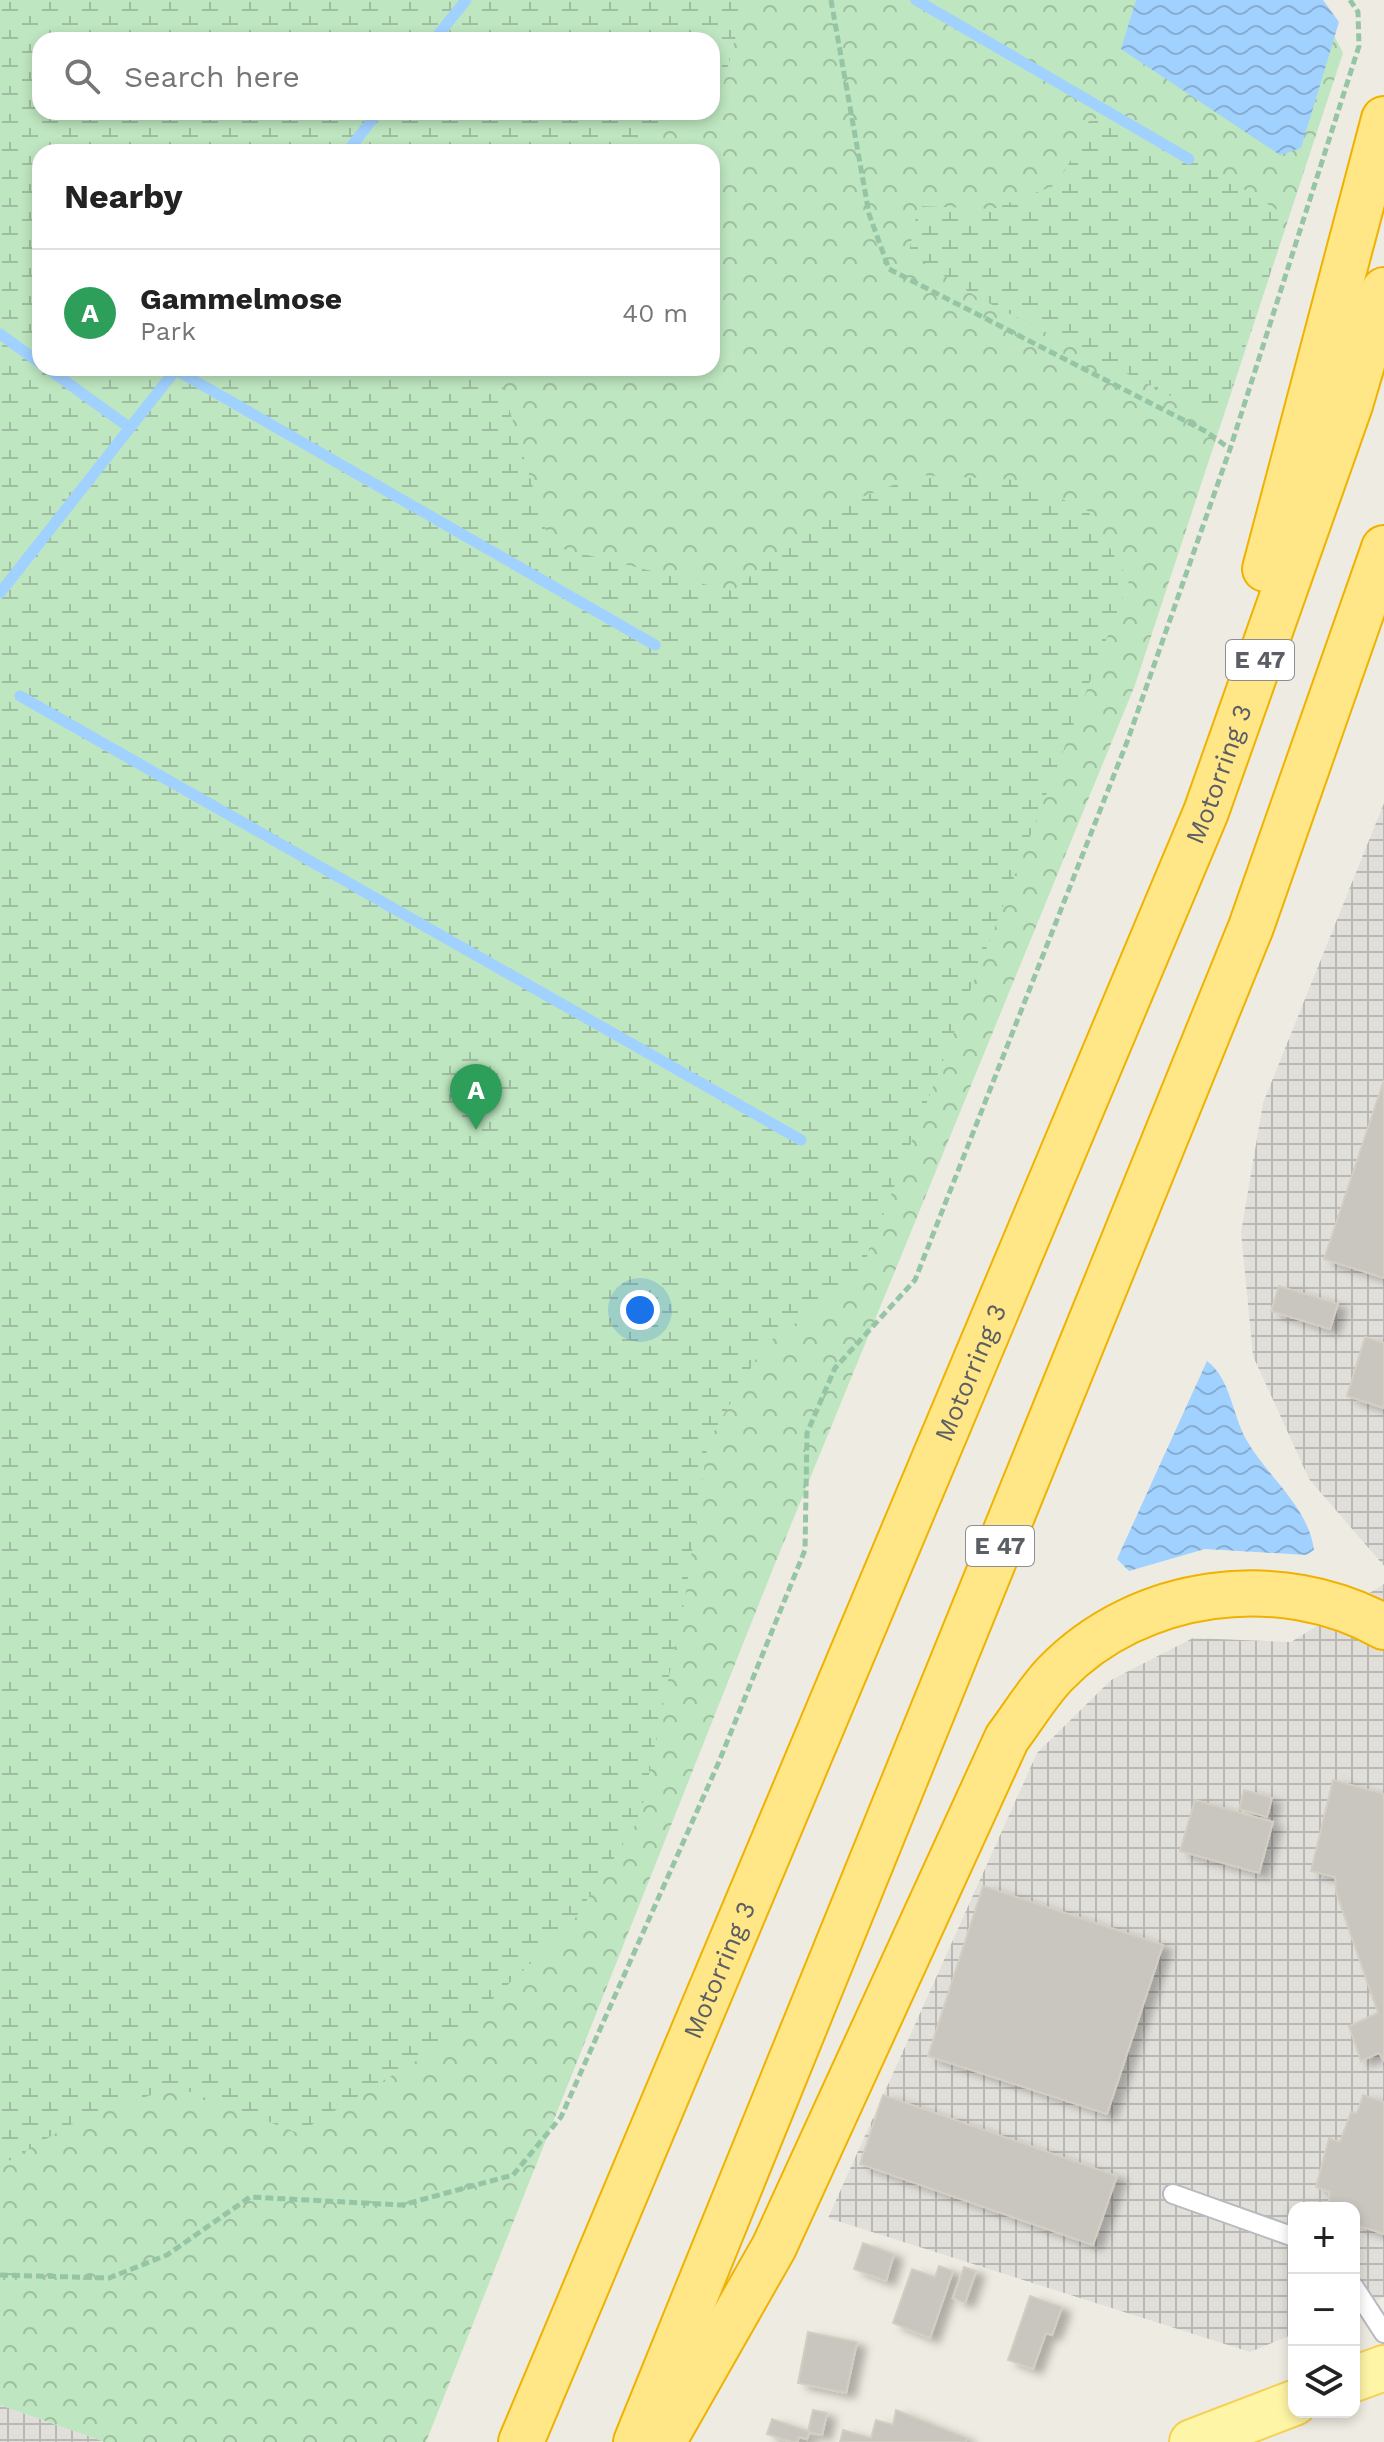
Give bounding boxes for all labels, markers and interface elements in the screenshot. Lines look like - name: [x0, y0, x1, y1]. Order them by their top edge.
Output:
- search box: [32, 32, 720, 120]
- icon: search: [60, 54, 104, 98]
- text: Search here: [124, 59, 300, 94]
- text: Nearby: [64, 176, 183, 216]
- text: Gammelmose: [140, 281, 342, 316]
- text: A: [81, 298, 99, 328]
- text: 40 m: [622, 298, 688, 328]
- text: Park: [140, 316, 196, 346]
- road number: E 47: [1226, 640, 1294, 680]
- street label: Motorring 3: [1179, 701, 1258, 848]
- pin: A: [450, 1064, 502, 1130]
- your location: [620, 1290, 660, 1330]
- street label: Motorring 3: [928, 1299, 1013, 1446]
- road number: E 47: [966, 1526, 1034, 1566]
- street label: Motorring 3: [677, 1897, 761, 2043]
- map controls: [1288, 2202, 1360, 2418]
- button: +: [1288, 2202, 1360, 2274]
- button: −: [1288, 2274, 1360, 2346]
- button: layers: [1288, 2346, 1360, 2418]

